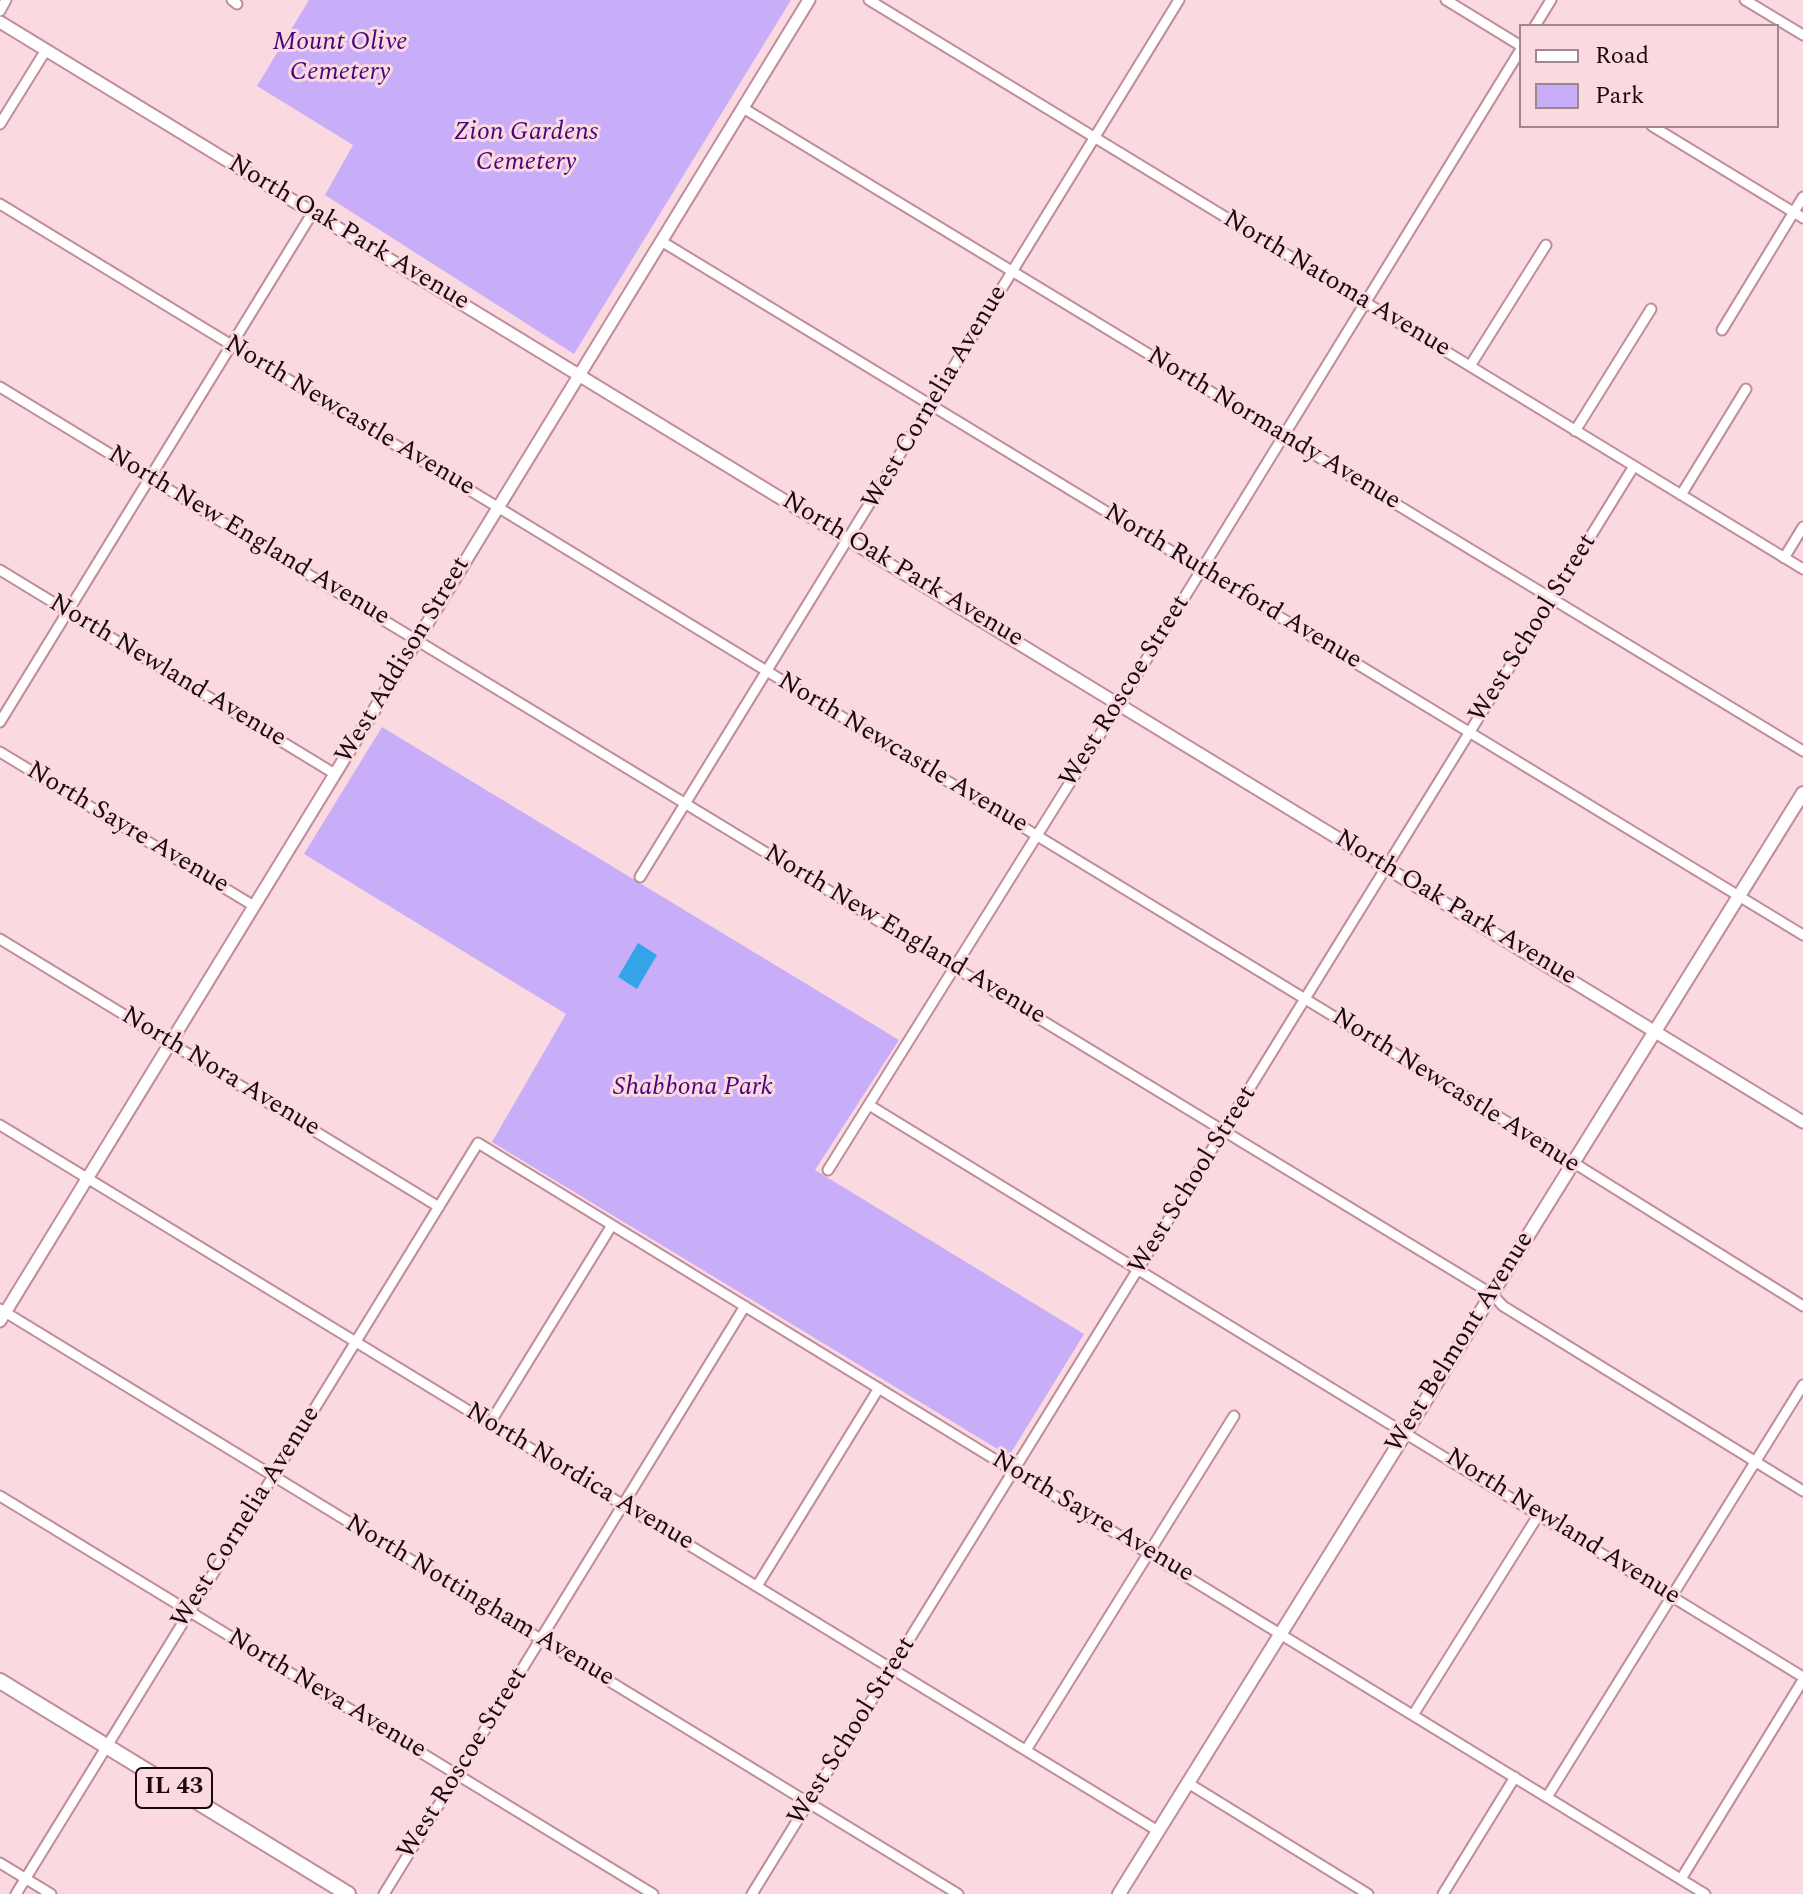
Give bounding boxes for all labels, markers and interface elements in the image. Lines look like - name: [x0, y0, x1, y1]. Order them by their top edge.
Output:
- legend: [1519, 24, 1779, 128]
- park label: Mount Olive Cemetery: [272, 28, 408, 90]
- text: Road: [1595, 38, 1649, 74]
- text: Park: [1595, 78, 1645, 114]
- park label: Zion Gardens Cemetery: [454, 118, 598, 180]
- street label: North Oak Park Avenue: [221, 149, 475, 319]
- street label: North Natoma Avenue: [1217, 205, 1455, 365]
- street label: West Cornelia Avenue: [857, 280, 1015, 516]
- street label: North Newcastle Avenue: [218, 330, 480, 504]
- street label: North Normandy Avenue: [1140, 342, 1406, 518]
- street label: North New England Avenue: [101, 440, 395, 634]
- street label: North Oak Park Avenue: [775, 486, 1029, 656]
- street label: North Rutherford Avenue: [1097, 499, 1367, 677]
- street label: West School Street: [1463, 529, 1605, 729]
- street label: West Addison Street: [330, 552, 478, 770]
- street label: North Newland Avenue: [43, 589, 291, 755]
- street label: West Roscoe Street: [1054, 590, 1198, 794]
- street label: North Newcastle Avenue: [771, 667, 1033, 841]
- street label: North Sayre Avenue: [20, 756, 234, 902]
- street label: North Oak Park Avenue: [1328, 824, 1582, 994]
- street label: North New England Avenue: [757, 839, 1051, 1033]
- street label: North Nora Avenue: [115, 1001, 325, 1145]
- street label: North Newcastle Avenue: [1325, 1003, 1585, 1181]
- park label: Shabbona Park: [613, 1073, 773, 1105]
- street label: West School Street: [1123, 1081, 1265, 1281]
- street label: West Belmont Avenue: [1380, 1227, 1542, 1459]
- street label: North Nordica Avenue: [459, 1397, 699, 1559]
- street label: West Cornelia Avenue: [166, 1401, 328, 1635]
- street label: North Newland Avenue: [1439, 1443, 1685, 1613]
- street label: North Sayre Avenue: [985, 1445, 1199, 1591]
- street label: North Nottingham Avenue: [339, 1509, 619, 1695]
- street label: North Neva Avenue: [221, 1623, 431, 1767]
- street label: West School Street: [782, 1632, 924, 1832]
- street label: West Roscoe Street: [392, 1662, 536, 1866]
- road number: IL 43: [136, 1768, 212, 1808]

